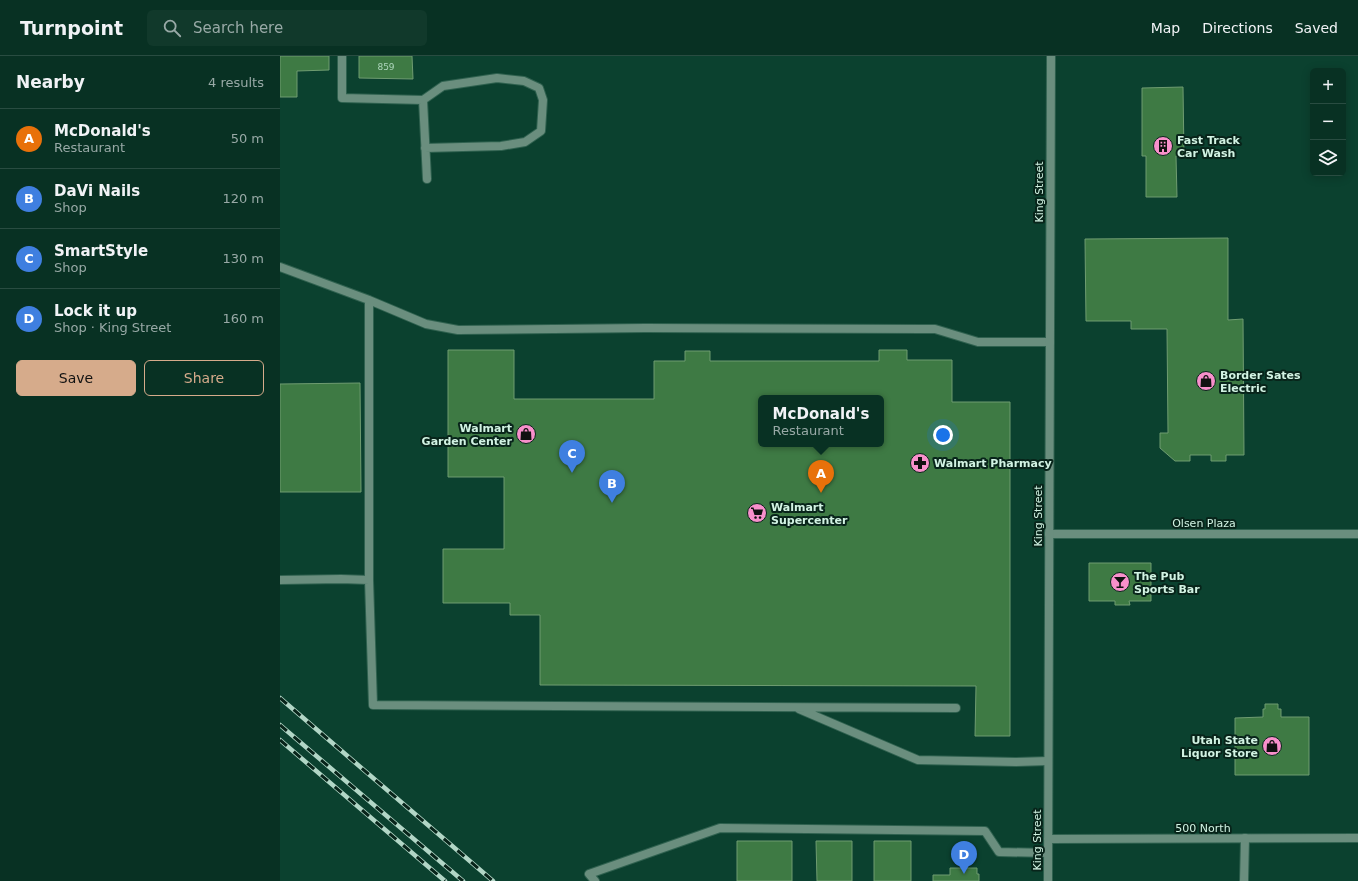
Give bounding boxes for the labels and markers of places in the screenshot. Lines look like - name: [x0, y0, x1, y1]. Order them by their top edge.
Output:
- place label: Fast Track Car Wash: [1177, 134, 1241, 160]
- building icon: Fast Track Car Wash: [1152, 135, 1174, 157]
- place label: Border Sates Electric: [1220, 369, 1301, 395]
- shop icon: Border Sates Electric: [1195, 370, 1217, 392]
- place label: Walmart Garden Center: [422, 422, 513, 448]
- shop icon: Walmart Garden Center: [515, 423, 537, 445]
- pin: C: [559, 440, 585, 473]
- pharmacy icon: Walmart Pharmacy: [909, 452, 931, 474]
- place label: Walmart Pharmacy: [934, 457, 1052, 470]
- pin: A: [808, 460, 834, 493]
- pin: B: [599, 470, 625, 503]
- place label: Walmart Supercenter: [771, 501, 848, 527]
- supermarket icon: Walmart Supercenter: [746, 502, 768, 524]
- place label: The Pub Sports Bar: [1134, 570, 1200, 596]
- bar icon: The Pub Sports Bar: [1109, 571, 1131, 593]
- place label: Utah State Liquor Store: [1181, 734, 1258, 760]
- shop icon: Utah State Liquor Store: [1261, 735, 1283, 757]
- pin: D: [951, 841, 977, 874]

